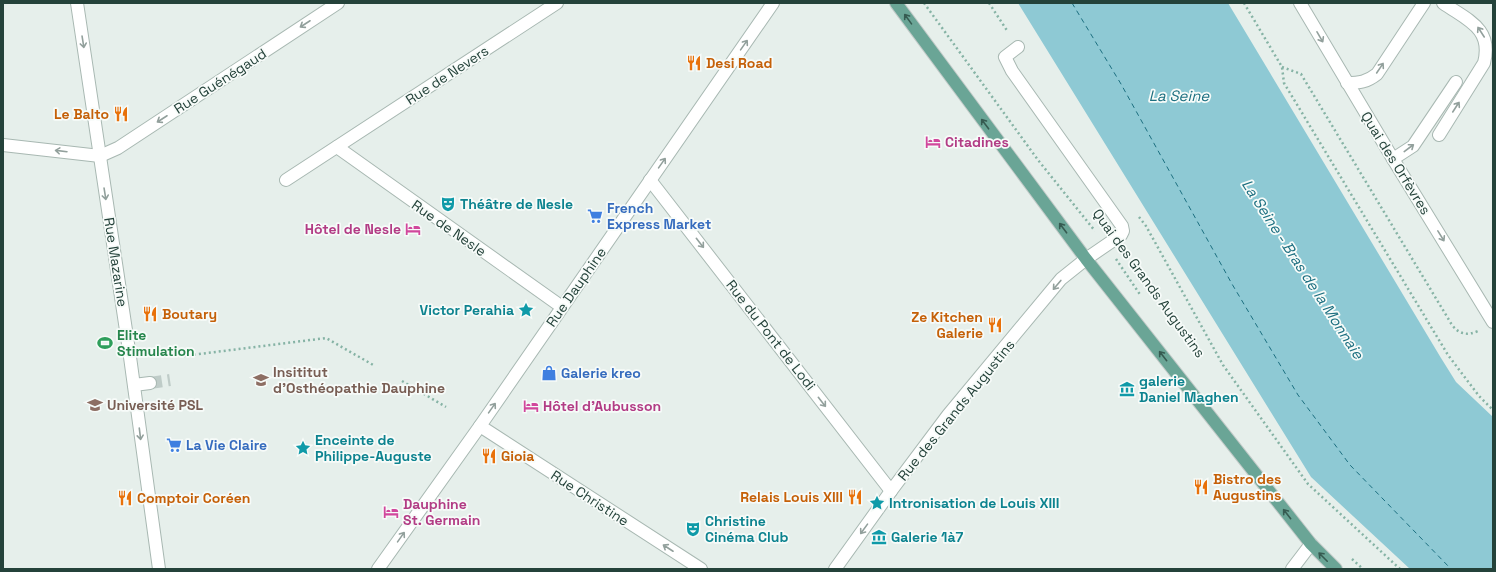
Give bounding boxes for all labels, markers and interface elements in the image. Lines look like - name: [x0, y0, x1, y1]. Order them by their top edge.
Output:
- one-way arrow: [904, 14, 912, 25]
- one-way arrow: [299, 21, 311, 29]
- one-way arrow: [1476, 26, 1484, 38]
- one-way arrow: [1317, 31, 1325, 43]
- one-way arrow: [79, 35, 87, 48]
- one-way arrow: [740, 40, 748, 51]
- street label: Rue de Nevers: [402, 41, 492, 109]
- street label: Rue Guénégaud: [170, 44, 270, 118]
- restaurant icon: Desi Road: [685, 54, 703, 72]
- place label: Desi Road: [706, 54, 772, 72]
- one-way arrow: [1376, 63, 1384, 74]
- water label: La Seine: [1149, 86, 1210, 105]
- one-way arrow: [1452, 102, 1461, 113]
- place label: Le Balto: [54, 105, 109, 123]
- restaurant icon: Le Balto: [112, 105, 130, 123]
- street label: Quai des Orfèvres: [1357, 108, 1435, 218]
- one-way arrow: [156, 115, 167, 123]
- one-way arrow: [981, 118, 990, 129]
- hotel icon: Citadines: [924, 133, 942, 151]
- place label: Citadines: [945, 133, 1009, 151]
- one-way arrow: [1404, 144, 1415, 152]
- one-way arrow: [55, 147, 68, 155]
- one-way arrow: [658, 158, 666, 169]
- water label: La Seine - Bras de la Monnaie: [1238, 176, 1369, 363]
- one-way arrow: [101, 187, 109, 200]
- theatre icon: Théâtre de Nesle: [439, 195, 457, 213]
- place label: Théâtre de Nesle: [460, 195, 573, 213]
- street label: Rue de Nesle: [408, 196, 490, 260]
- place label: French Express Market: [607, 199, 711, 233]
- street label: Quai des Grands Augustins: [1089, 205, 1209, 361]
- supermarket icon: French Express Market: [586, 207, 604, 225]
- street label: Rue Mazarine: [100, 216, 132, 308]
- place label: Hôtel de Nesle: [305, 220, 401, 238]
- hotel icon: Hôtel de Nesle: [404, 220, 422, 238]
- one-way arrow: [1059, 223, 1067, 234]
- one-way arrow: [1437, 230, 1445, 242]
- one-way arrow: [696, 238, 705, 249]
- street label: Rue Dauphine: [542, 244, 610, 330]
- street label: Rue du Pont de Lodi: [722, 276, 820, 394]
- one-way arrow: [1052, 279, 1061, 290]
- place label: Victor Perahia: [420, 301, 514, 319]
- place icon: Victor Perahia: [517, 301, 535, 319]
- restaurant icon: Boutary: [141, 305, 159, 323]
- place label: Boutary: [162, 305, 217, 323]
- place label: Ze Kitchen Galerie: [911, 308, 983, 342]
- restaurant icon: Ze Kitchen Galerie: [986, 316, 1004, 334]
- place label: Elite Stimulation: [117, 326, 195, 360]
- sports icon: Elite Stimulation: [96, 334, 114, 352]
- street label: Rue des Grands Augustins: [894, 336, 1018, 484]
- one-way arrow: [1159, 351, 1167, 362]
- place label: Insititut d'Osthéopathie Dauphine: [273, 363, 445, 397]
- shop icon: Galerie kreo: [540, 364, 558, 382]
- place label: Galerie kreo: [561, 364, 641, 382]
- school or university icon: Insititut d'Osthéopathie Dauphine: [252, 371, 270, 389]
- place label: galerie Daniel Maghen: [1139, 372, 1239, 406]
- museum icon: galerie Daniel Maghen: [1118, 380, 1136, 398]
- school or university icon: Université PSL: [86, 396, 104, 414]
- place label: Université PSL: [107, 396, 203, 414]
- one-way arrow: [818, 396, 827, 407]
- hotel icon: Hôtel d'Aubusson: [522, 397, 540, 415]
- place label: Hôtel d'Aubusson: [543, 397, 661, 415]
- one-way arrow: [488, 403, 496, 414]
- one-way arrow: [136, 427, 144, 440]
- place label: Enceinte de Philippe-Auguste: [315, 431, 432, 465]
- supermarket icon: La Vie Claire: [165, 436, 183, 454]
- place label: La Vie Claire: [186, 436, 267, 454]
- place icon: Enceinte de Philippe-Auguste: [294, 439, 312, 457]
- restaurant icon: Gioia: [480, 447, 498, 465]
- place label: Gioia: [501, 447, 534, 465]
- street label: Rue Christine: [548, 466, 632, 530]
- place label: Bistro des Augustins: [1213, 470, 1281, 504]
- restaurant icon: Bistro des Augustins: [1192, 478, 1210, 496]
- place label: Relais Louis XIII: [740, 488, 843, 506]
- restaurant icon: Relais Louis XIII: [846, 488, 864, 506]
- restaurant icon: Comptoir Coréen: [116, 489, 134, 507]
- place label: Comptoir Coréen: [137, 489, 250, 507]
- place icon: Intronisation de Louis XIII: [868, 494, 886, 512]
- place label: Intronisation de Louis XIII: [889, 494, 1060, 512]
- place label: Dauphine St. Germain: [403, 495, 480, 529]
- hotel icon: Dauphine St. Germain: [382, 503, 400, 521]
- one-way arrow: [1282, 508, 1291, 519]
- place label: Christine Cinéma Club: [705, 512, 788, 546]
- theatre icon: Christine Cinéma Club: [684, 520, 702, 538]
- one-way arrow: [859, 524, 868, 535]
- museum icon: Galerie 1à7: [870, 528, 888, 546]
- place label: Galerie 1à7: [891, 528, 963, 546]
- one-way arrow: [397, 532, 405, 543]
- one-way arrow: [663, 544, 674, 552]
- one-way arrow: [1318, 552, 1328, 562]

